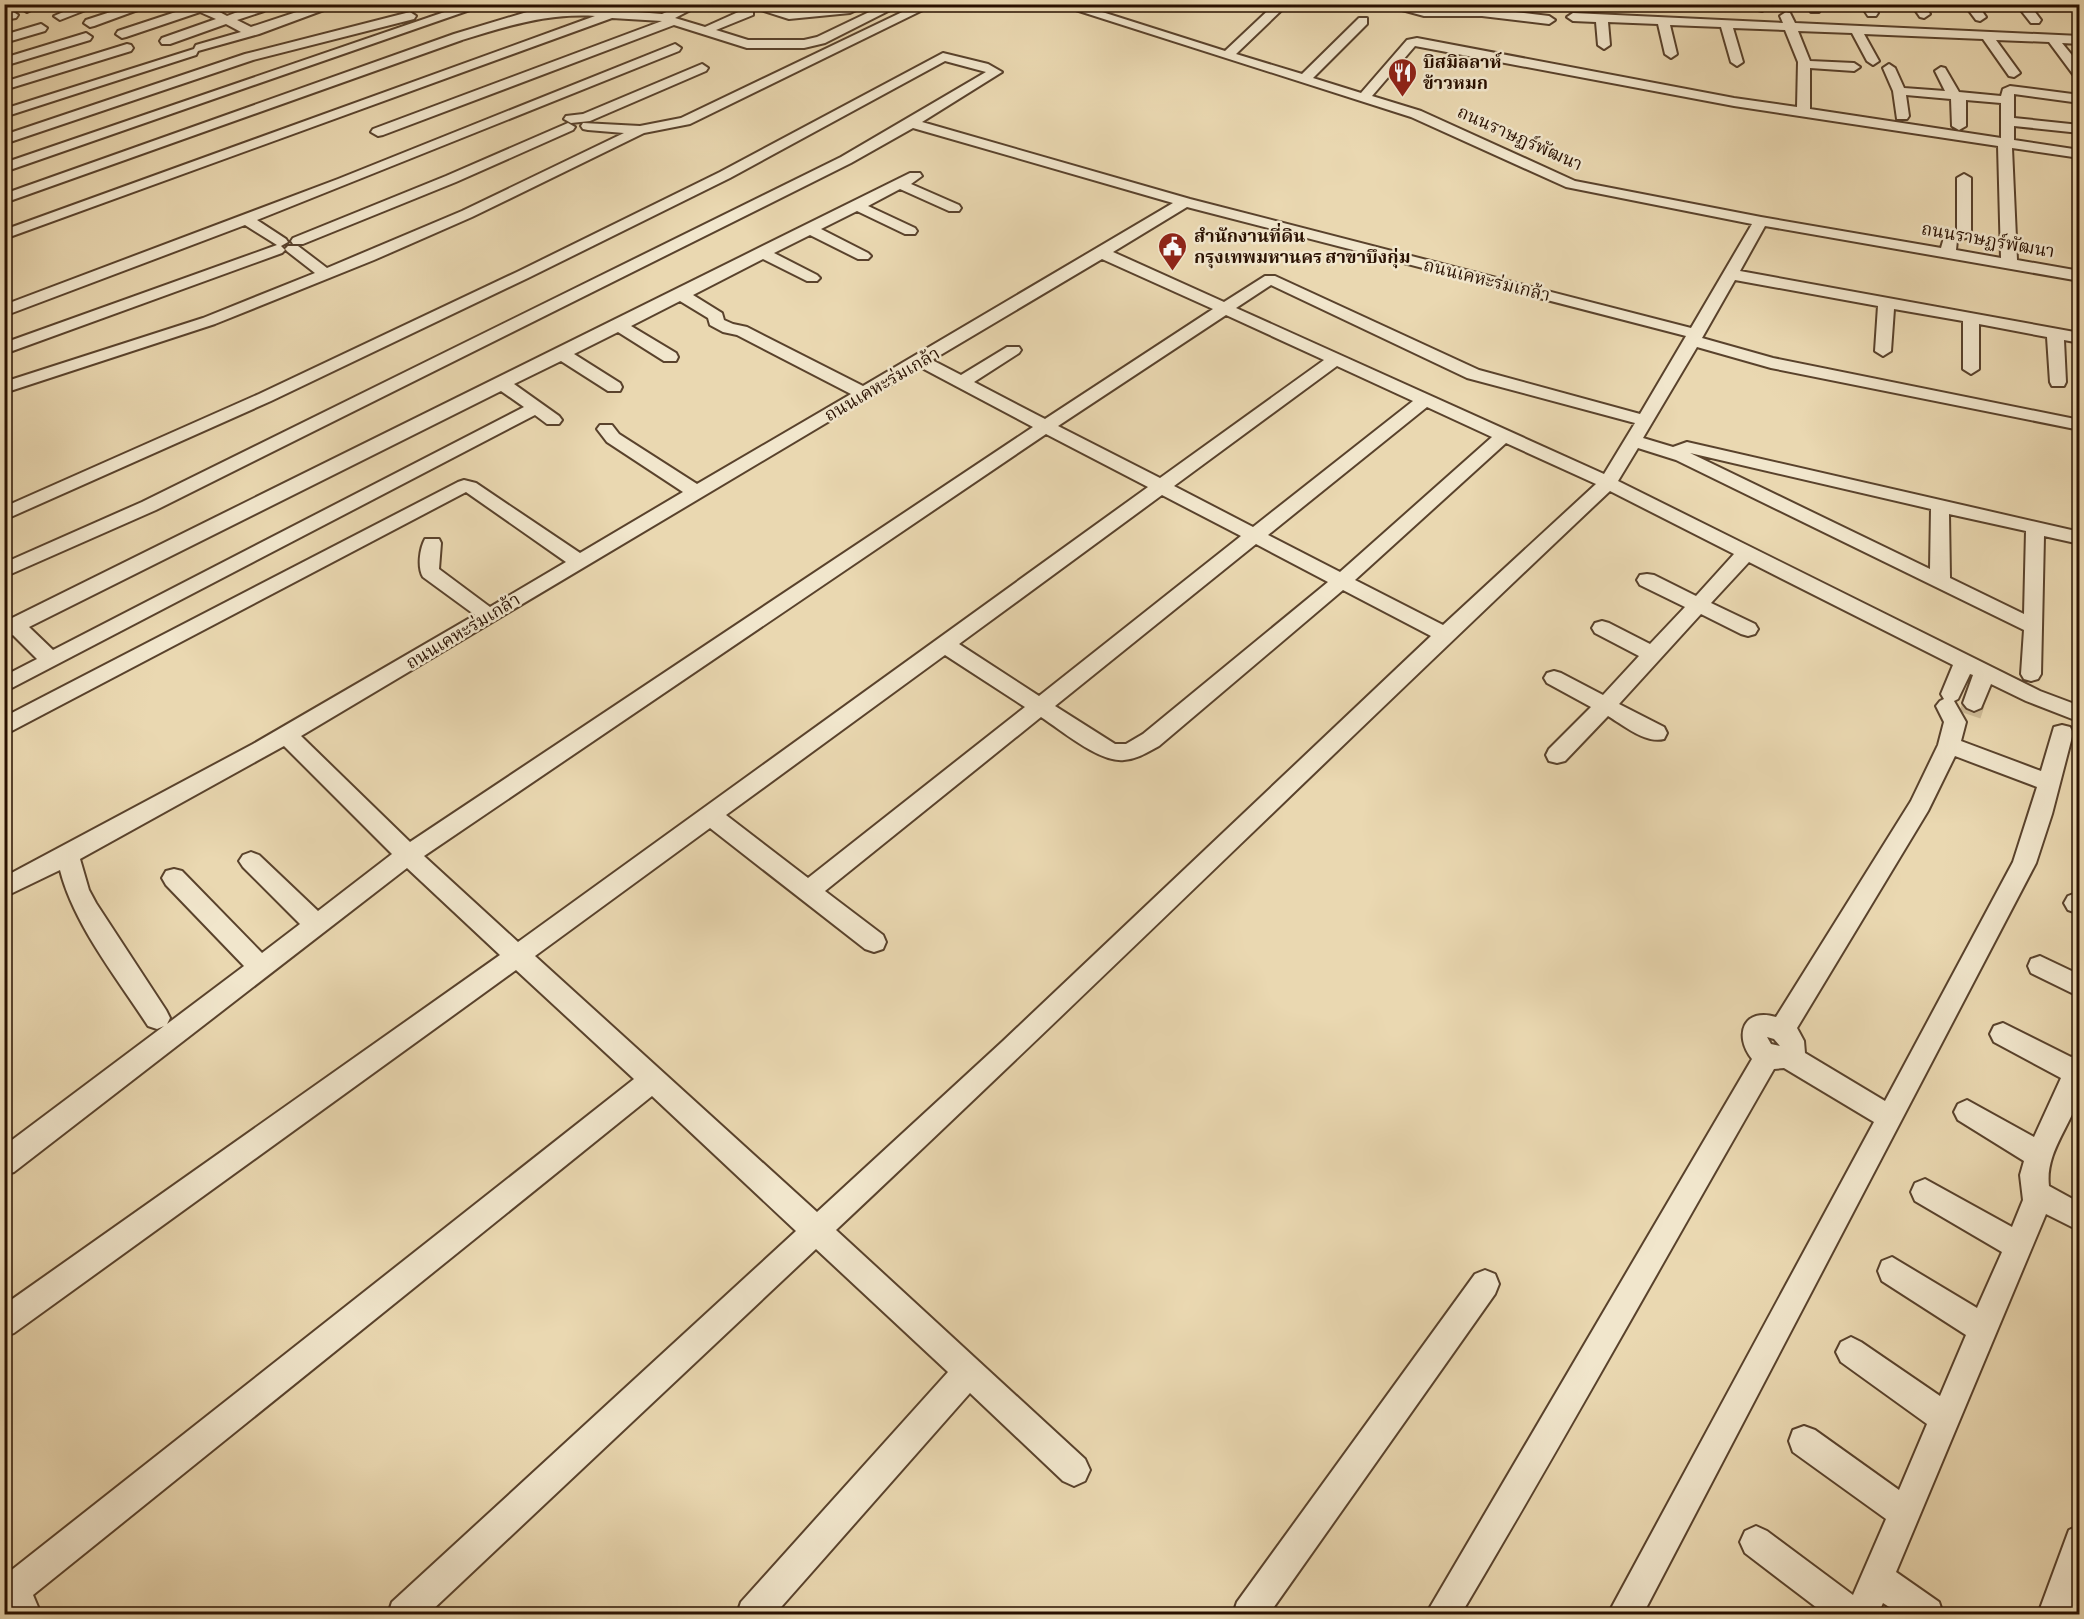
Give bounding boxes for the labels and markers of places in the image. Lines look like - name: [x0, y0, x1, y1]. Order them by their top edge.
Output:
- place label: บิสมิลลาห์ ข้าวหมก: [1423, 50, 1502, 95]
- restaurant icon: บิสมิลลาห์ ข้าวหมก: [1386, 56, 1418, 98]
- place label: สำนักงานที่ดิน กรุงเทพมหานคร สาขาบึงกุ่ม: [1194, 222, 1411, 269]
- public building icon: สำนักงานที่ดิน กรุงเทพมหานคร สาขาบึงกุ่ม: [1157, 230, 1189, 272]

